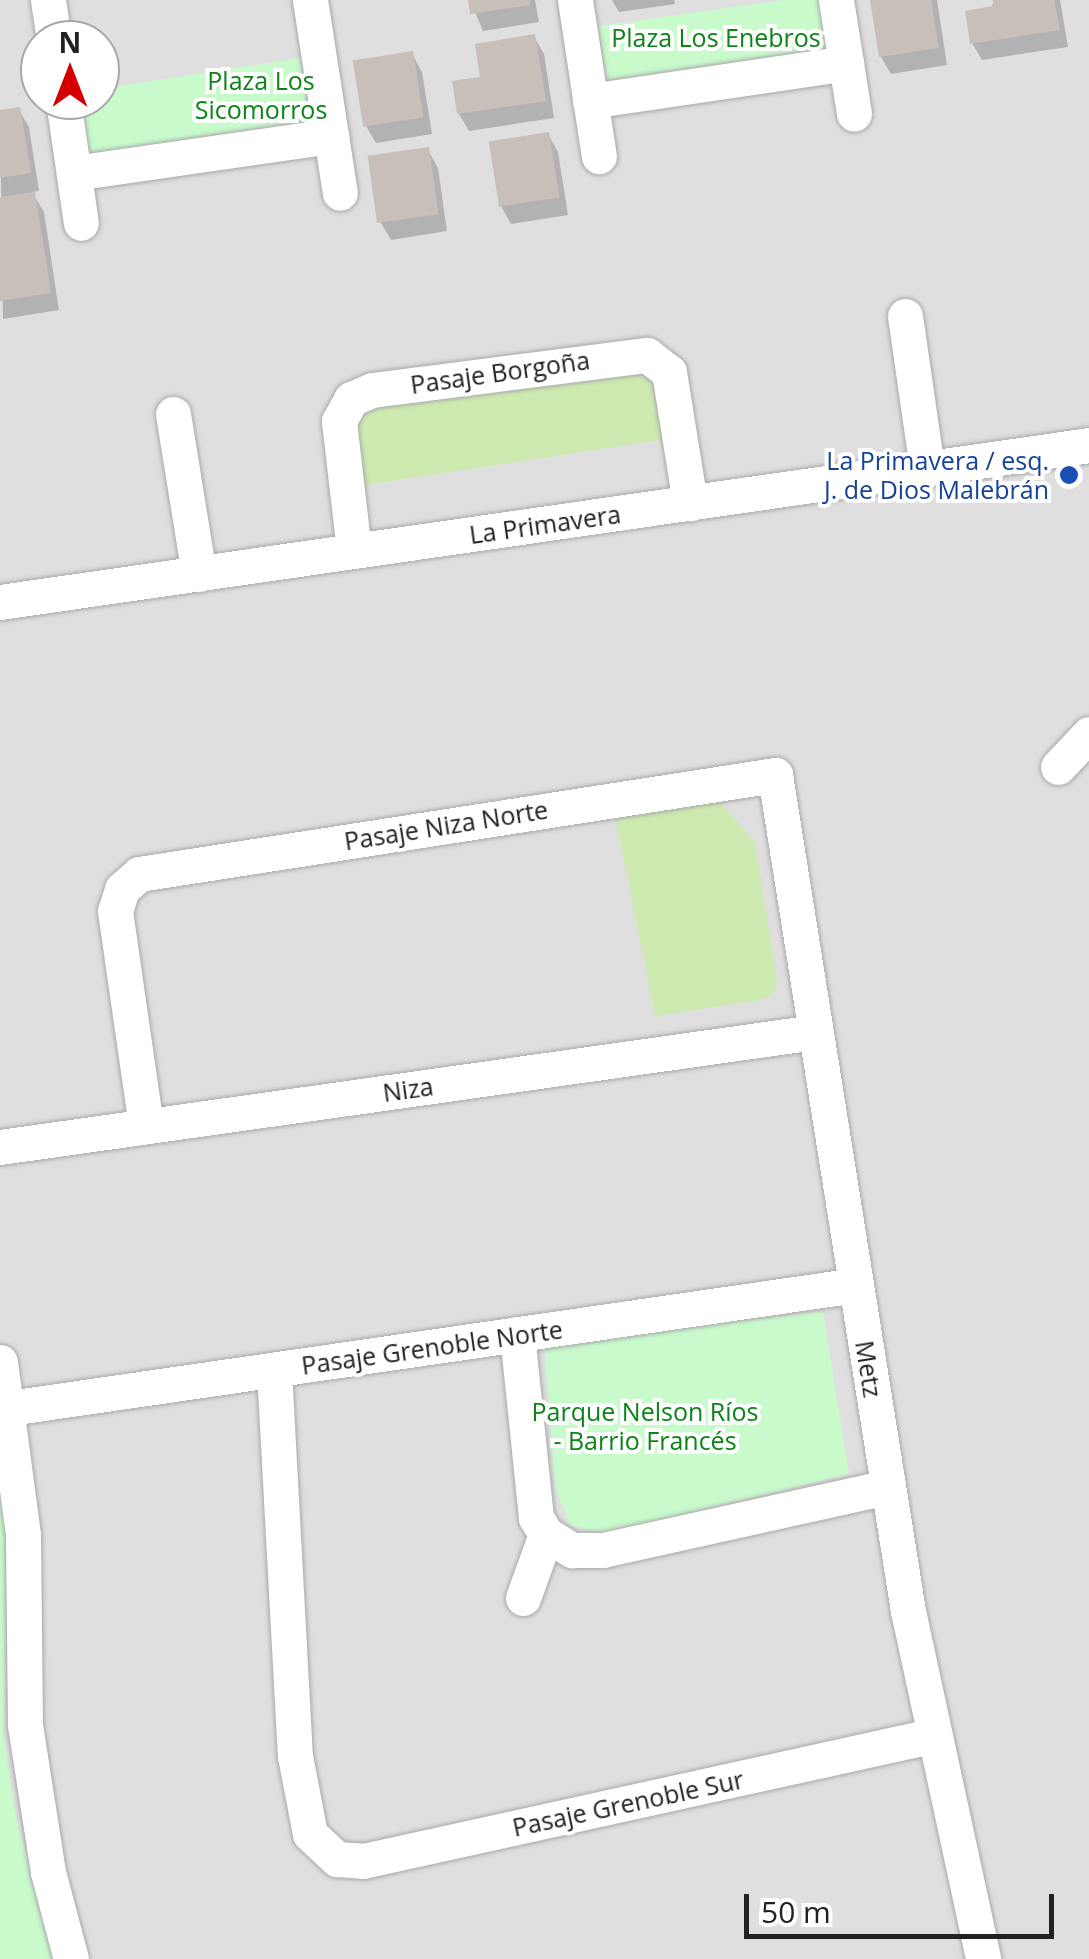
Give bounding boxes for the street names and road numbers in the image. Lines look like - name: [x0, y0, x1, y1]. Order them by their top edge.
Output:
- street label: Pasaje Borgoña: [408, 345, 592, 399]
- street label: La Primavera: [467, 499, 623, 549]
- street label: Pasaje Niza Norte: [342, 794, 550, 856]
- street label: Niza: [381, 1071, 435, 1107]
- street label: Pasaje Grenoble Norte: [299, 1314, 565, 1380]
- street label: Metz: [850, 1338, 888, 1400]
- street label: Pasaje Grenoble Sur: [510, 1764, 746, 1842]

